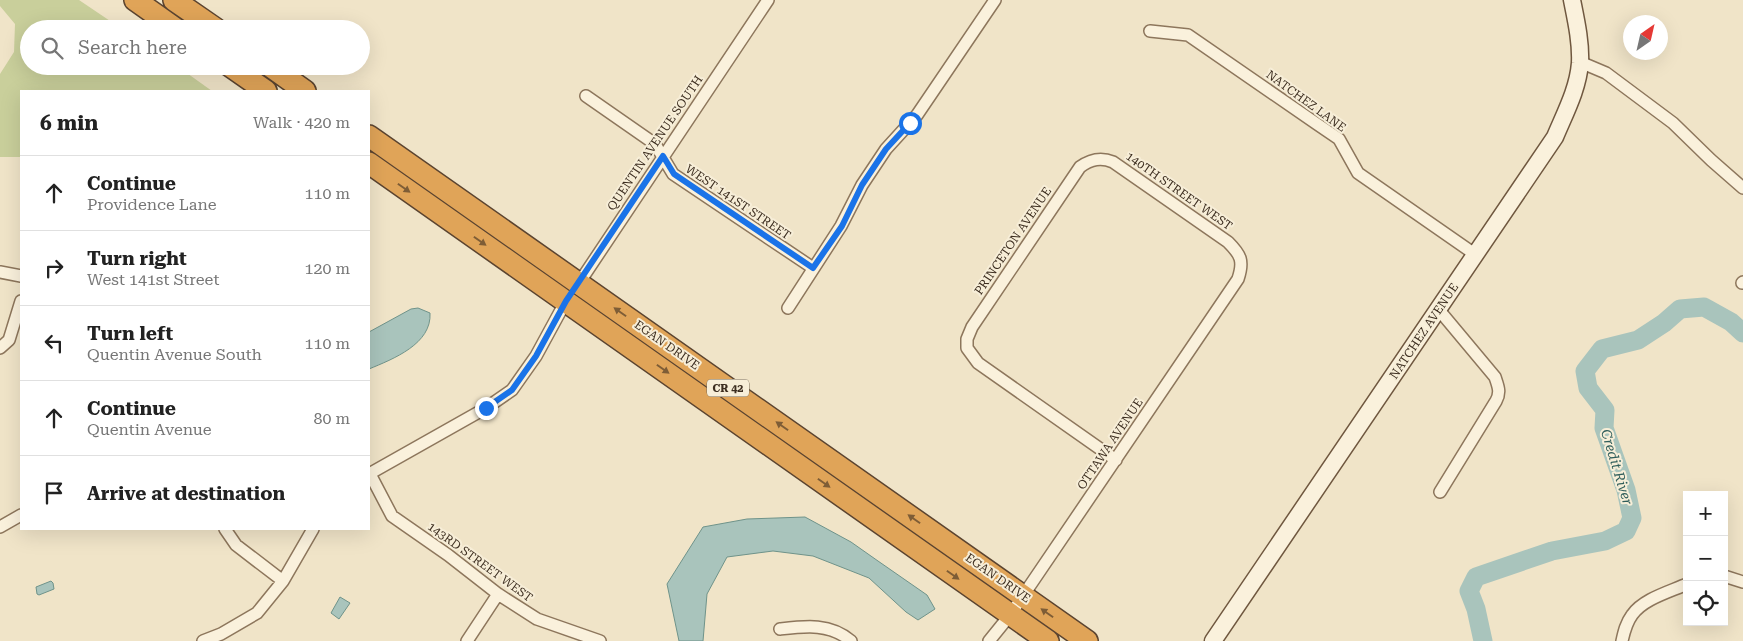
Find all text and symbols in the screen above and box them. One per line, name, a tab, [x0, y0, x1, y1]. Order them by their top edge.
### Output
north arrow	[1623, 15, 1668, 60]
search box	[20, 20, 370, 75]
icon: search	[38, 34, 66, 62]
text: Search here	[78, 36, 187, 59]
street label: NATCHEZ LANE	[1263, 67, 1349, 135]
street label: QUENTIN AVENUE SOUTH	[604, 73, 706, 213]
text: 6 min	[40, 111, 98, 135]
route start	[899, 112, 922, 135]
text: Walk · 420 m	[253, 113, 350, 132]
street label: 140TH STREET WEST	[1123, 149, 1235, 233]
street label: WEST 141ST STREET	[683, 162, 793, 242]
text: Continue	[87, 172, 176, 195]
icon: ahead	[40, 179, 68, 207]
one-way arrow	[398, 183, 411, 193]
text: 110 m	[304, 184, 350, 203]
street label: PRINCETON AVENUE	[972, 184, 1054, 298]
text: Providence Lane	[87, 195, 217, 214]
one-way arrow	[473, 236, 487, 246]
text: Turn right	[87, 247, 187, 270]
icon: right	[40, 254, 68, 282]
text: 120 m	[304, 259, 350, 278]
text: West 141st Street	[87, 270, 219, 289]
street label: NATCHEZ AVENUE	[1387, 280, 1461, 382]
one-way arrow	[613, 307, 627, 317]
street label: EGAN DRIVE	[632, 317, 702, 373]
text: Turn left	[87, 322, 173, 345]
icon: left	[40, 329, 68, 357]
text: 110 m	[304, 334, 350, 353]
text: Quentin Avenue South	[87, 345, 262, 364]
one-way arrow	[656, 364, 669, 374]
road number: CR 42	[707, 379, 749, 396]
street label: OTTAWA AVENUE	[1074, 396, 1146, 492]
text: Continue	[87, 397, 176, 420]
route end	[475, 397, 498, 420]
icon: ahead	[40, 404, 68, 432]
text: 80 m	[313, 409, 350, 428]
text: Quentin Avenue	[87, 420, 212, 439]
one-way arrow	[775, 421, 788, 431]
water label: Credit River	[1598, 427, 1636, 507]
one-way arrow	[817, 478, 831, 488]
icon: arrive	[40, 479, 68, 507]
text: Arrive at destination	[87, 482, 285, 505]
map controls	[1683, 491, 1728, 626]
button: +	[1683, 491, 1728, 536]
one-way arrow	[908, 514, 921, 524]
street label: 143RD STREET WEST	[425, 519, 535, 605]
button: −	[1683, 536, 1728, 581]
street label: EGAN DRIVE	[963, 550, 1033, 606]
one-way arrow	[946, 569, 959, 580]
button: locate	[1683, 581, 1728, 626]
one-way arrow	[1040, 608, 1054, 618]

